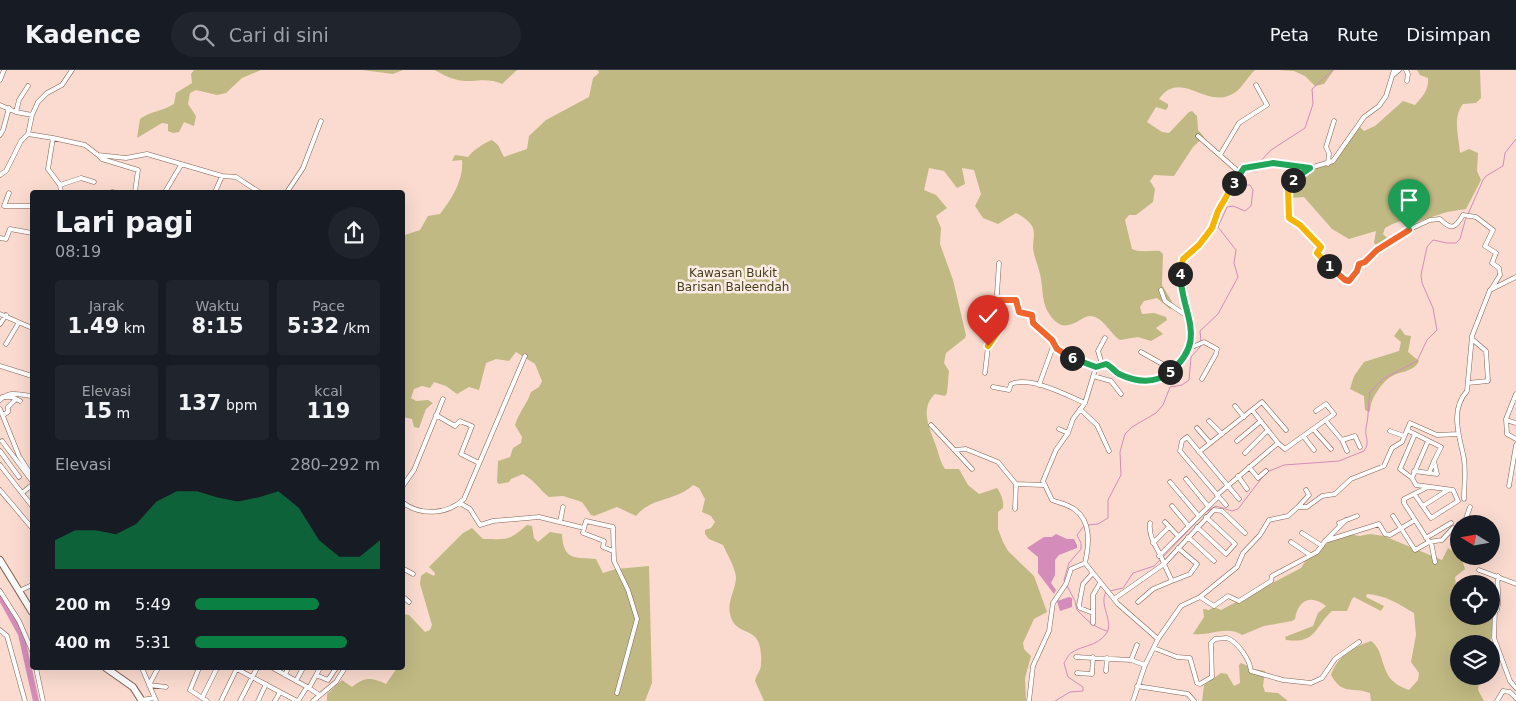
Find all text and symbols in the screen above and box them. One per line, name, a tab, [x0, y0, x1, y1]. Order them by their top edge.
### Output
search box	[171, 12, 521, 57]
text: Kadence	[25, 21, 141, 49]
icon: search	[189, 21, 217, 49]
text: Cari di sini	[229, 24, 329, 46]
text: Peta	[1270, 24, 1309, 45]
text: Rute	[1337, 24, 1378, 45]
text: Disimpan	[1406, 24, 1491, 45]
pin: 2	[1280, 168, 1306, 192]
pin: 3	[1222, 170, 1246, 196]
text: 2	[1289, 172, 1298, 188]
text: 3	[1230, 175, 1239, 191]
pin	[1388, 179, 1430, 230]
icon: arrive	[1395, 186, 1423, 214]
text: Lari pagi	[55, 206, 193, 239]
button: share	[328, 207, 380, 259]
text: 08:19	[55, 242, 101, 261]
pin: 1	[1316, 254, 1342, 278]
text: 1	[1325, 258, 1334, 274]
pin: 4	[1168, 262, 1192, 286]
park label: Kawasan Bukit Barisan Baleendah	[677, 266, 789, 294]
text: 4	[1176, 266, 1185, 282]
pin	[967, 295, 1009, 346]
text: Jarak	[89, 298, 124, 314]
text: Waktu	[196, 298, 240, 314]
text: Pace	[312, 298, 345, 314]
icon: check	[974, 302, 1002, 330]
text: 1.49	[67, 314, 119, 338]
text: 8:15	[191, 314, 244, 338]
text: 5:32	[287, 314, 339, 338]
text: km	[119, 320, 146, 336]
text: /km	[339, 320, 370, 336]
pin: 6	[1060, 346, 1084, 370]
text: 6	[1068, 350, 1077, 366]
pin: 5	[1158, 360, 1182, 384]
text: 5	[1166, 364, 1175, 380]
text: Elevasi	[82, 383, 131, 399]
text: kcal	[314, 383, 343, 399]
text: 137	[178, 391, 221, 415]
text: bpm	[221, 397, 257, 413]
text: 15	[83, 399, 112, 423]
text: 119	[307, 399, 350, 423]
text: m	[112, 405, 130, 421]
text: Elevasi	[55, 455, 111, 474]
text: 280–292 m	[290, 455, 380, 474]
north arrow	[1450, 515, 1500, 565]
map controls	[1450, 515, 1500, 685]
button: locate	[1450, 575, 1500, 625]
text: 200 m	[55, 595, 111, 614]
text: 5:49	[135, 595, 171, 614]
text: 400 m	[55, 633, 111, 652]
text: 5:31	[135, 633, 171, 652]
button: layers	[1450, 635, 1500, 685]

